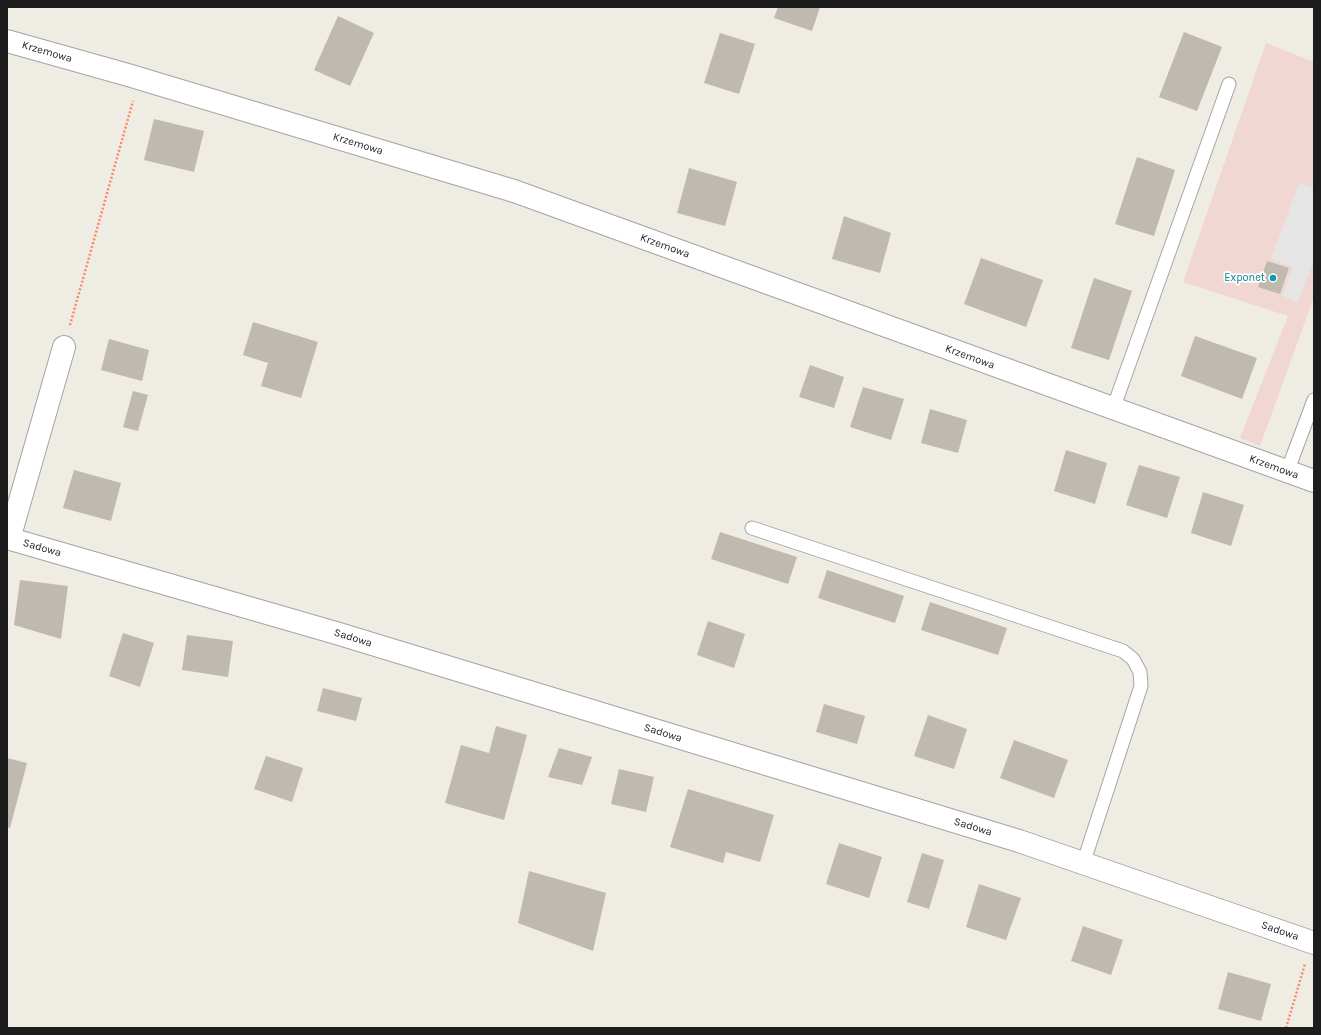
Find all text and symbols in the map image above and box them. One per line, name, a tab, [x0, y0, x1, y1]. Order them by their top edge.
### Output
street label: Krzemowa	[20, 39, 74, 65]
street label: Krzemowa	[331, 130, 385, 158]
street label: Krzemowa	[638, 231, 692, 261]
place label: Exponet	[1224, 271, 1265, 285]
marker: Exponet	[1268, 273, 1278, 283]
street label: Krzemowa	[943, 342, 997, 372]
street label: Krzemowa	[1247, 452, 1301, 482]
street label: Sadowa	[21, 536, 63, 560]
street label: Sadowa	[332, 626, 374, 650]
street label: Sadowa	[642, 721, 684, 745]
street label: Sadowa	[952, 815, 994, 839]
street label: Sadowa	[1259, 918, 1301, 944]

